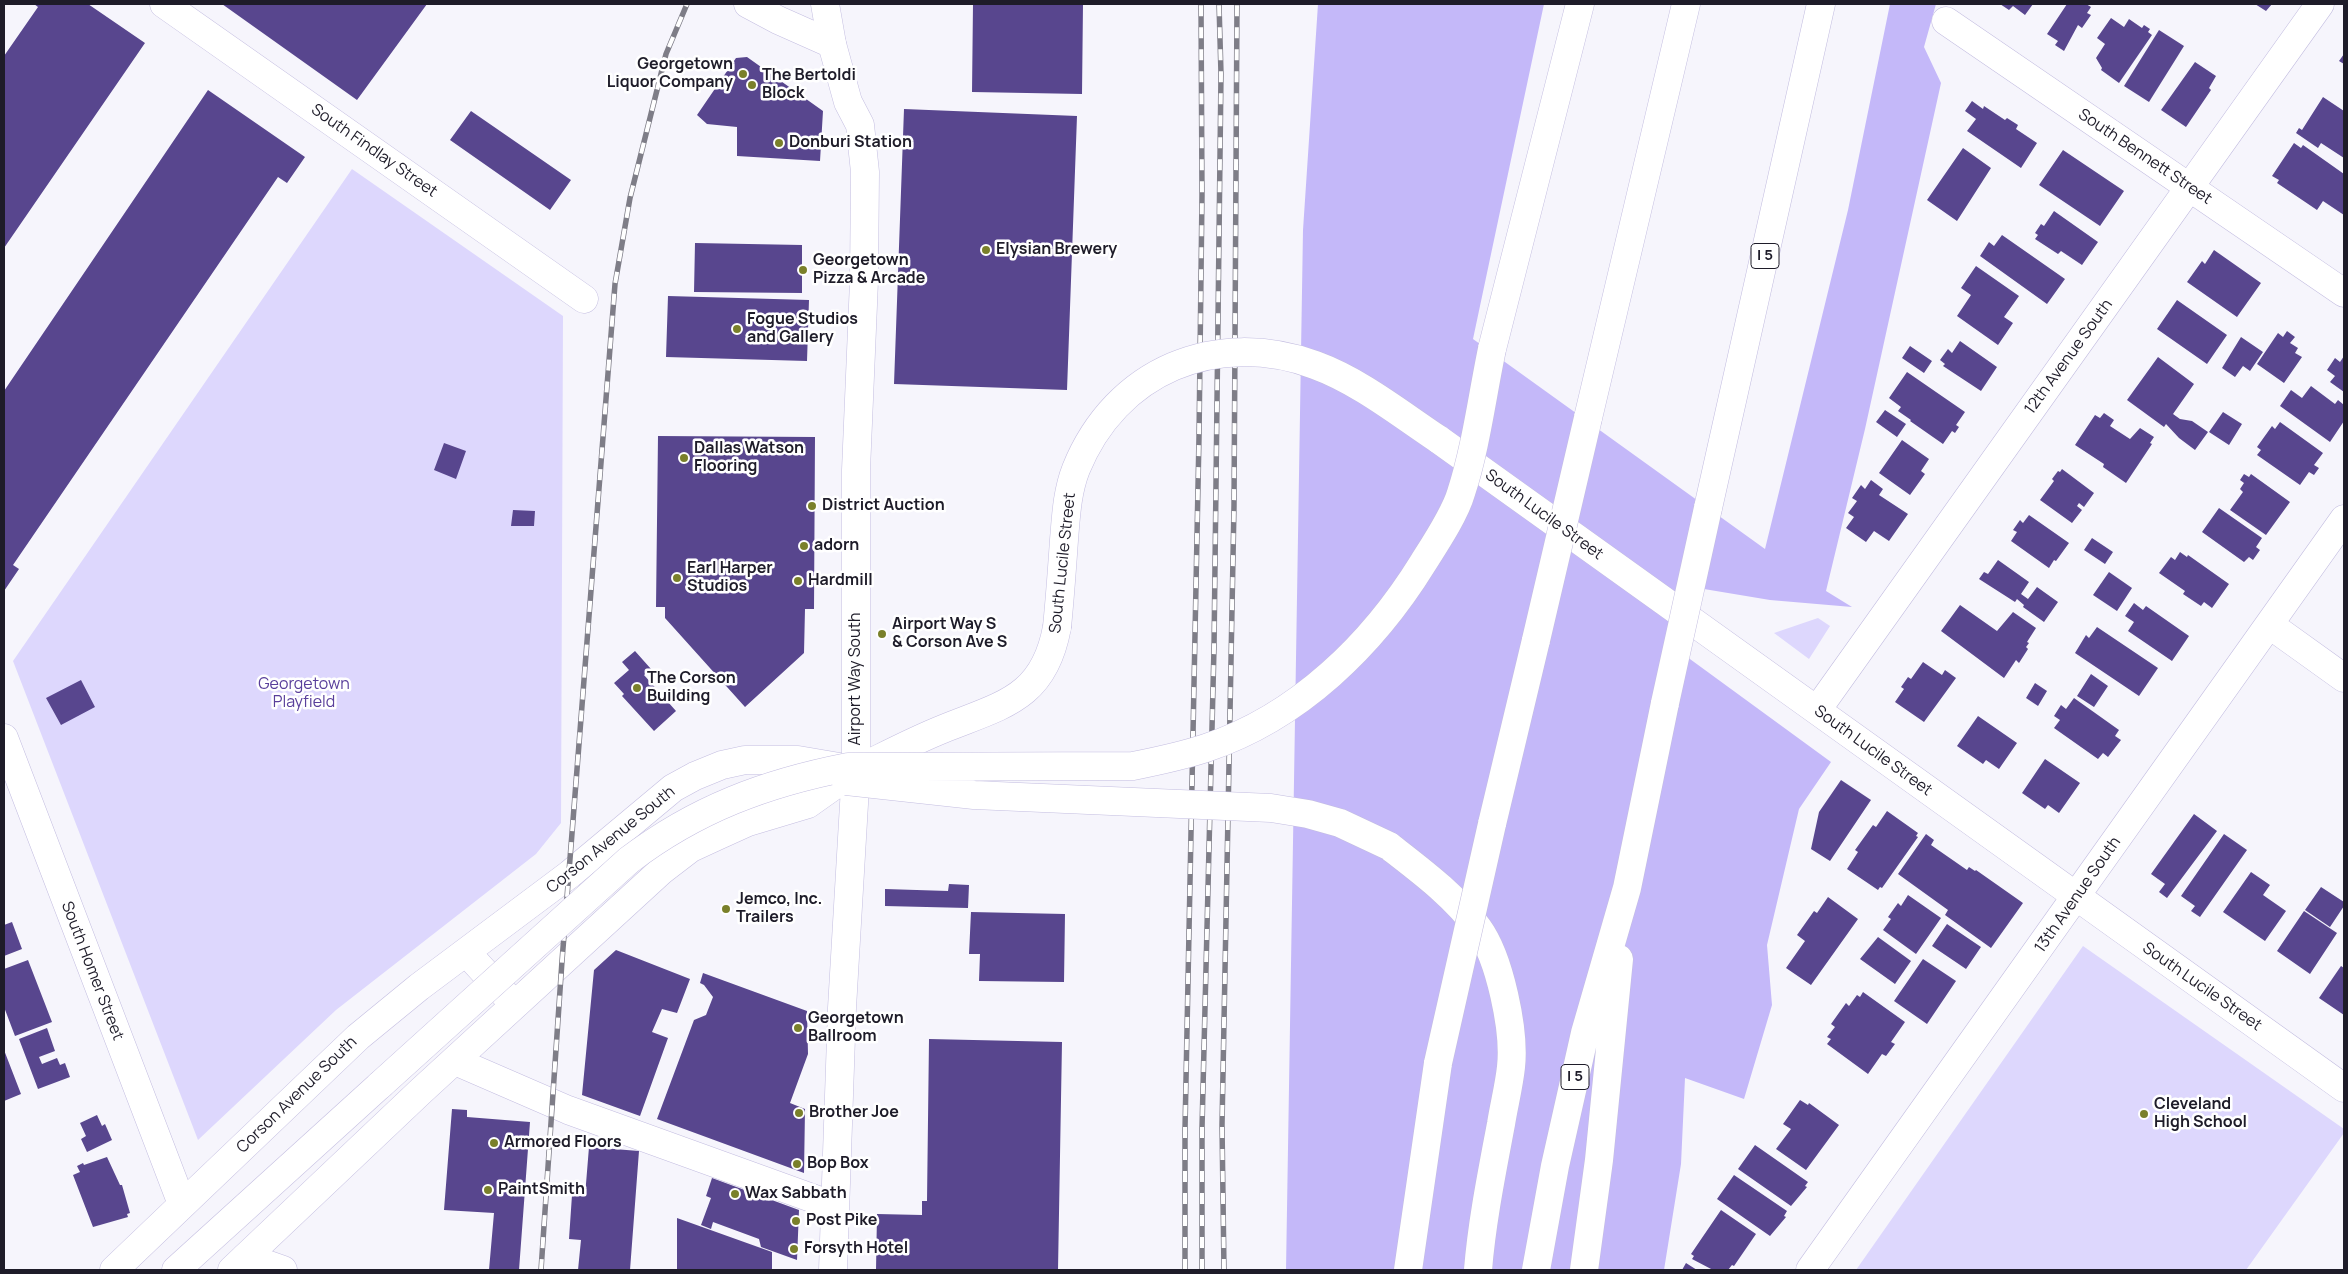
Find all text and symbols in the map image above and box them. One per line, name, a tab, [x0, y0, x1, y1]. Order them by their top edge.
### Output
place label: Georgetown Liquor Company	[607, 55, 733, 93]
place label: The Bertoldi Block	[762, 66, 856, 104]
marker: Georgetown Liquor Company	[737, 68, 749, 80]
marker: The Bertoldi Block	[746, 79, 758, 91]
street label: South Findlay Street	[307, 100, 441, 202]
street label: South Bennett Street	[2074, 105, 2216, 209]
place label: Donburi Station	[789, 133, 912, 153]
marker: Donburi Station	[773, 137, 785, 149]
place label: Elysian Brewery	[996, 240, 1117, 260]
marker: Elysian Brewery	[980, 244, 992, 256]
road number: I 5	[1751, 244, 1779, 268]
place label: Georgetown Pizza & Arcade	[813, 251, 925, 289]
marker: Georgetown Pizza & Arcade	[797, 264, 809, 276]
street label: 12th Avenue South	[2021, 296, 2117, 418]
place label: Fogue Studios and Gallery	[747, 310, 858, 348]
marker: Fogue Studios and Gallery	[731, 323, 743, 335]
place label: Dallas Watson Flooring	[694, 439, 804, 477]
marker: Dallas Watson Flooring	[678, 452, 690, 464]
street label: South Lucile Street	[1481, 466, 1607, 564]
street label: South Lucile Street	[1046, 492, 1080, 634]
place label: District Auction	[822, 496, 945, 516]
marker: District Auction	[806, 500, 818, 512]
place label: adorn	[814, 536, 859, 556]
marker: adorn	[798, 540, 810, 552]
place label: Earl Harper Studios	[687, 559, 773, 597]
place label: Hardmill	[808, 571, 873, 591]
marker: Earl Harper Studios	[671, 572, 683, 584]
marker: Hardmill	[792, 575, 804, 587]
street label: Airport Way South	[846, 613, 866, 745]
place label: Airport Way S & Corson Ave S	[892, 615, 1007, 653]
marker: Airport Way S & Corson Ave S	[876, 628, 888, 640]
place label: The Corson Building	[647, 669, 736, 707]
park label: Georgetown Playfield	[258, 675, 350, 713]
marker: The Corson Building	[631, 682, 643, 694]
street label: South Lucile Street	[1810, 702, 1936, 800]
street label: Corson Avenue South	[543, 782, 679, 898]
street label: 13th Avenue South	[2031, 833, 2125, 957]
place label: Jemco, Inc. Trailers	[736, 890, 822, 928]
street label: South Homer Street	[57, 899, 127, 1043]
marker: Jemco, Inc. Trailers	[720, 903, 732, 915]
street label: South Lucile Street	[2139, 939, 2265, 1035]
place label: Georgetown Ballroom	[808, 1009, 904, 1047]
marker: Georgetown Ballroom	[792, 1022, 804, 1034]
street label: Corson Avenue South	[233, 1033, 361, 1157]
road number: I 5	[1561, 1064, 1589, 1090]
place label: Cleveland High School	[2154, 1095, 2247, 1133]
place label: Brother Joe	[809, 1103, 899, 1123]
marker: Brother Joe	[793, 1107, 805, 1119]
marker: Cleveland High School	[2138, 1108, 2150, 1120]
place label: Armored Floors	[504, 1133, 622, 1153]
marker: Armored Floors	[488, 1137, 500, 1149]
place label: Bop Box	[807, 1154, 869, 1174]
marker: Bop Box	[791, 1158, 803, 1170]
place label: PaintSmith	[498, 1180, 585, 1200]
marker: PaintSmith	[482, 1184, 494, 1196]
place label: Wax Sabbath	[745, 1184, 847, 1204]
marker: Wax Sabbath	[729, 1188, 741, 1200]
place label: Post Pike	[806, 1211, 877, 1231]
marker: Post Pike	[790, 1215, 802, 1227]
place label: Forsyth Hotel	[804, 1239, 908, 1259]
marker: Forsyth Hotel	[788, 1243, 800, 1255]

